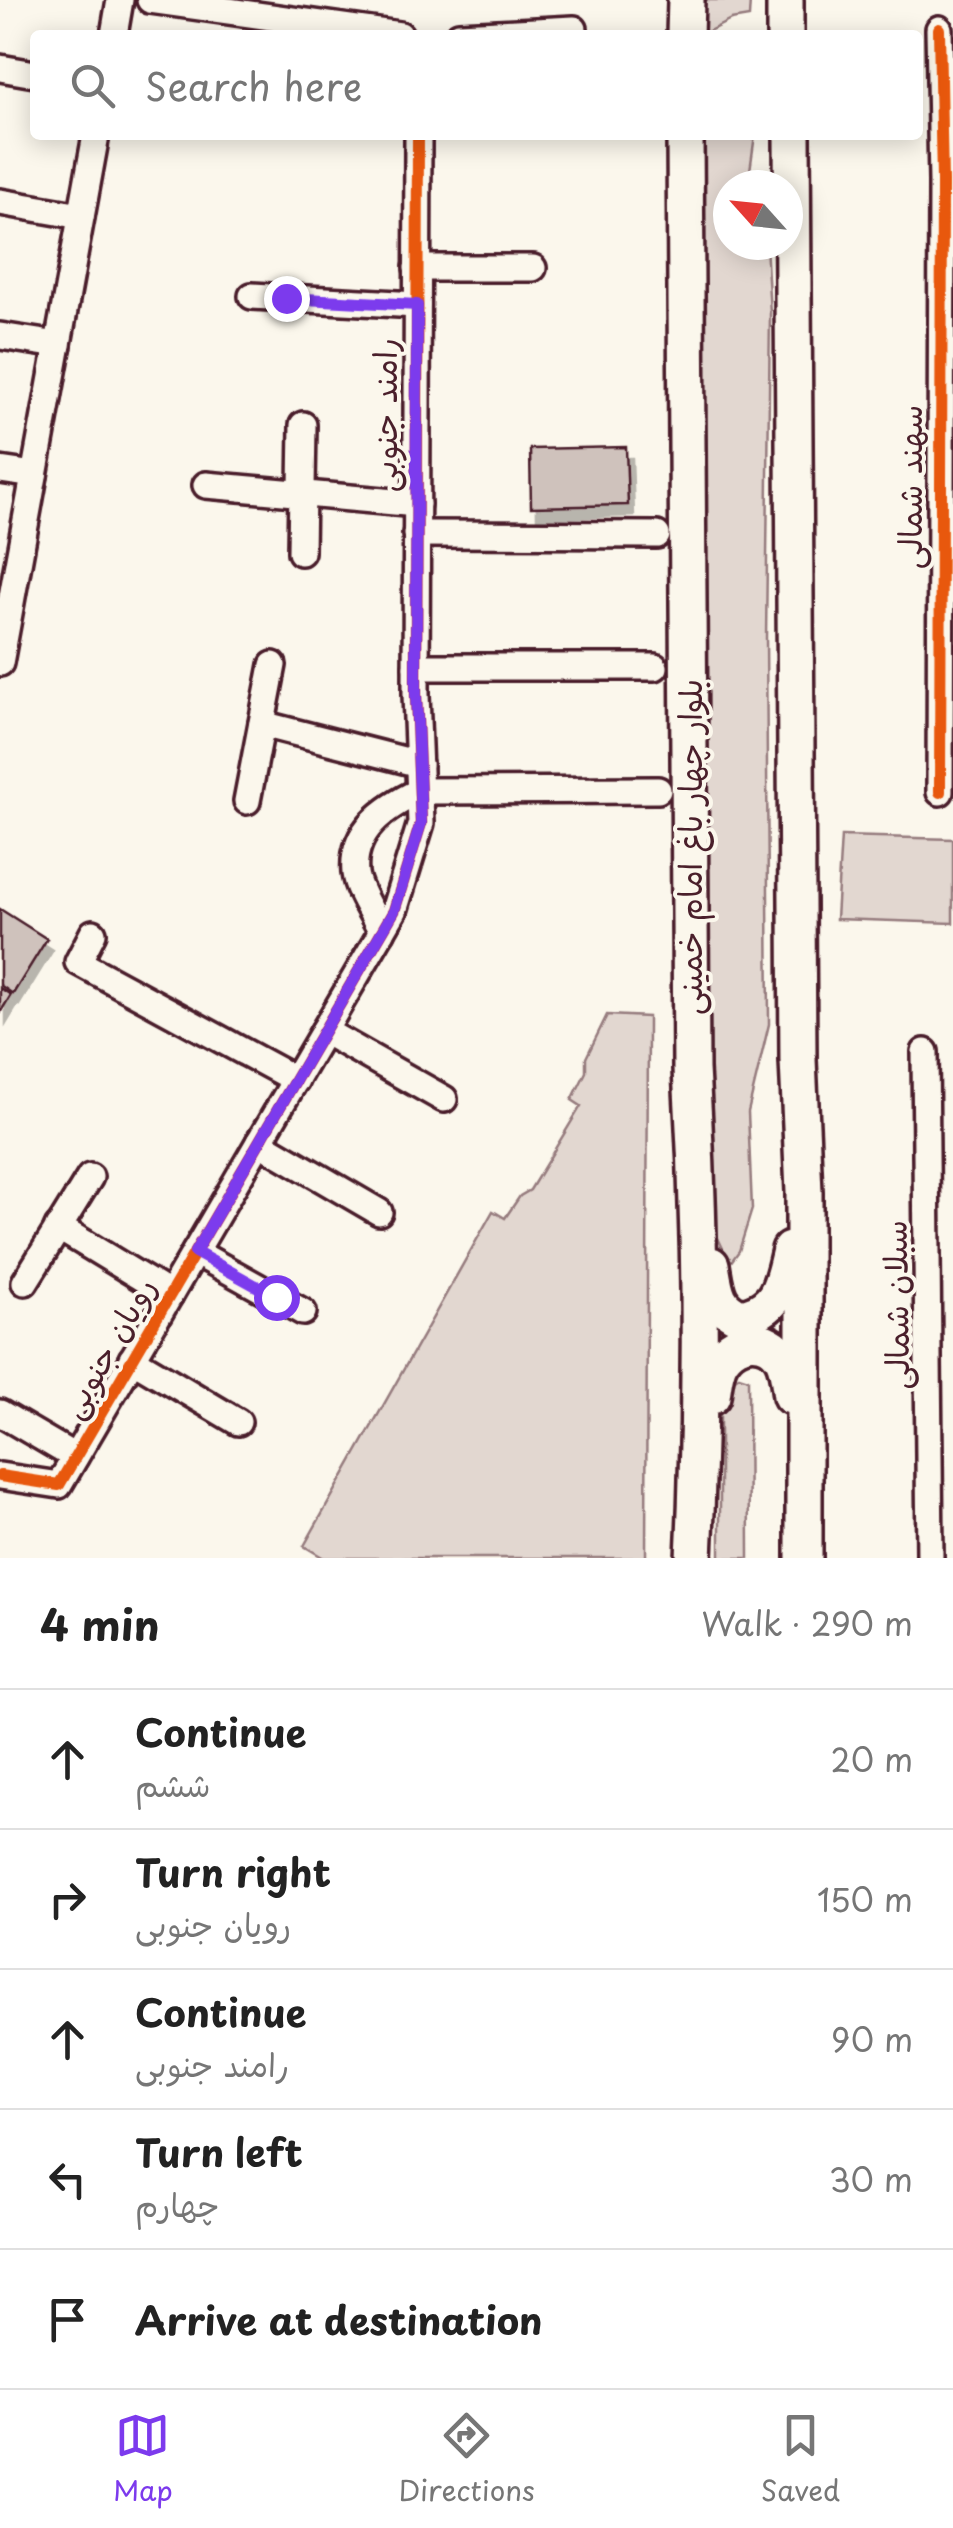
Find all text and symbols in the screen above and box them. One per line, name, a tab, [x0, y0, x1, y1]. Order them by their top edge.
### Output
search box	[30, 30, 923, 140]
text: Search here	[145, 57, 362, 114]
icon: search	[65, 58, 120, 113]
north arrow	[713, 170, 803, 260]
route end	[264, 276, 310, 322]
street label: رامند جنوبی	[360, 338, 408, 492]
street label: سهند شمالی	[885, 405, 933, 569]
street label: بلوار چهار باغ امام خمینی	[665, 679, 715, 1015]
street label: سبلان شمالی	[870, 1220, 920, 1390]
street label: رویان جنوبی	[47, 1267, 167, 1427]
route start	[254, 1275, 300, 1321]
text: 4 min	[40, 1592, 160, 1655]
text: Walk · 290 m	[701, 1599, 913, 1647]
text: Continue	[135, 1703, 306, 1760]
icon: ahead	[40, 1732, 95, 1787]
text: 20 m	[831, 1735, 913, 1783]
text: ششم	[135, 1760, 211, 1808]
text: Turn right	[135, 1843, 331, 1900]
icon: right	[40, 1872, 95, 1927]
text: 150 m	[817, 1875, 913, 1923]
text: رویان جنوبی	[135, 1900, 291, 1948]
text: Continue	[135, 1983, 306, 2040]
icon: ahead	[40, 2012, 95, 2067]
text: 90 m	[831, 2015, 913, 2063]
text: رامند جنوبی	[135, 2040, 289, 2088]
text: Turn left	[135, 2123, 303, 2180]
icon: left	[40, 2152, 95, 2207]
text: 30 m	[829, 2155, 913, 2203]
text: چهارم	[135, 2180, 219, 2228]
text: Arrive at destination	[135, 2291, 543, 2348]
icon: arrive	[40, 2292, 95, 2347]
tab: Map	[113, 2408, 173, 2511]
tab: Directions	[399, 2408, 535, 2511]
tab: Saved	[761, 2408, 840, 2511]

